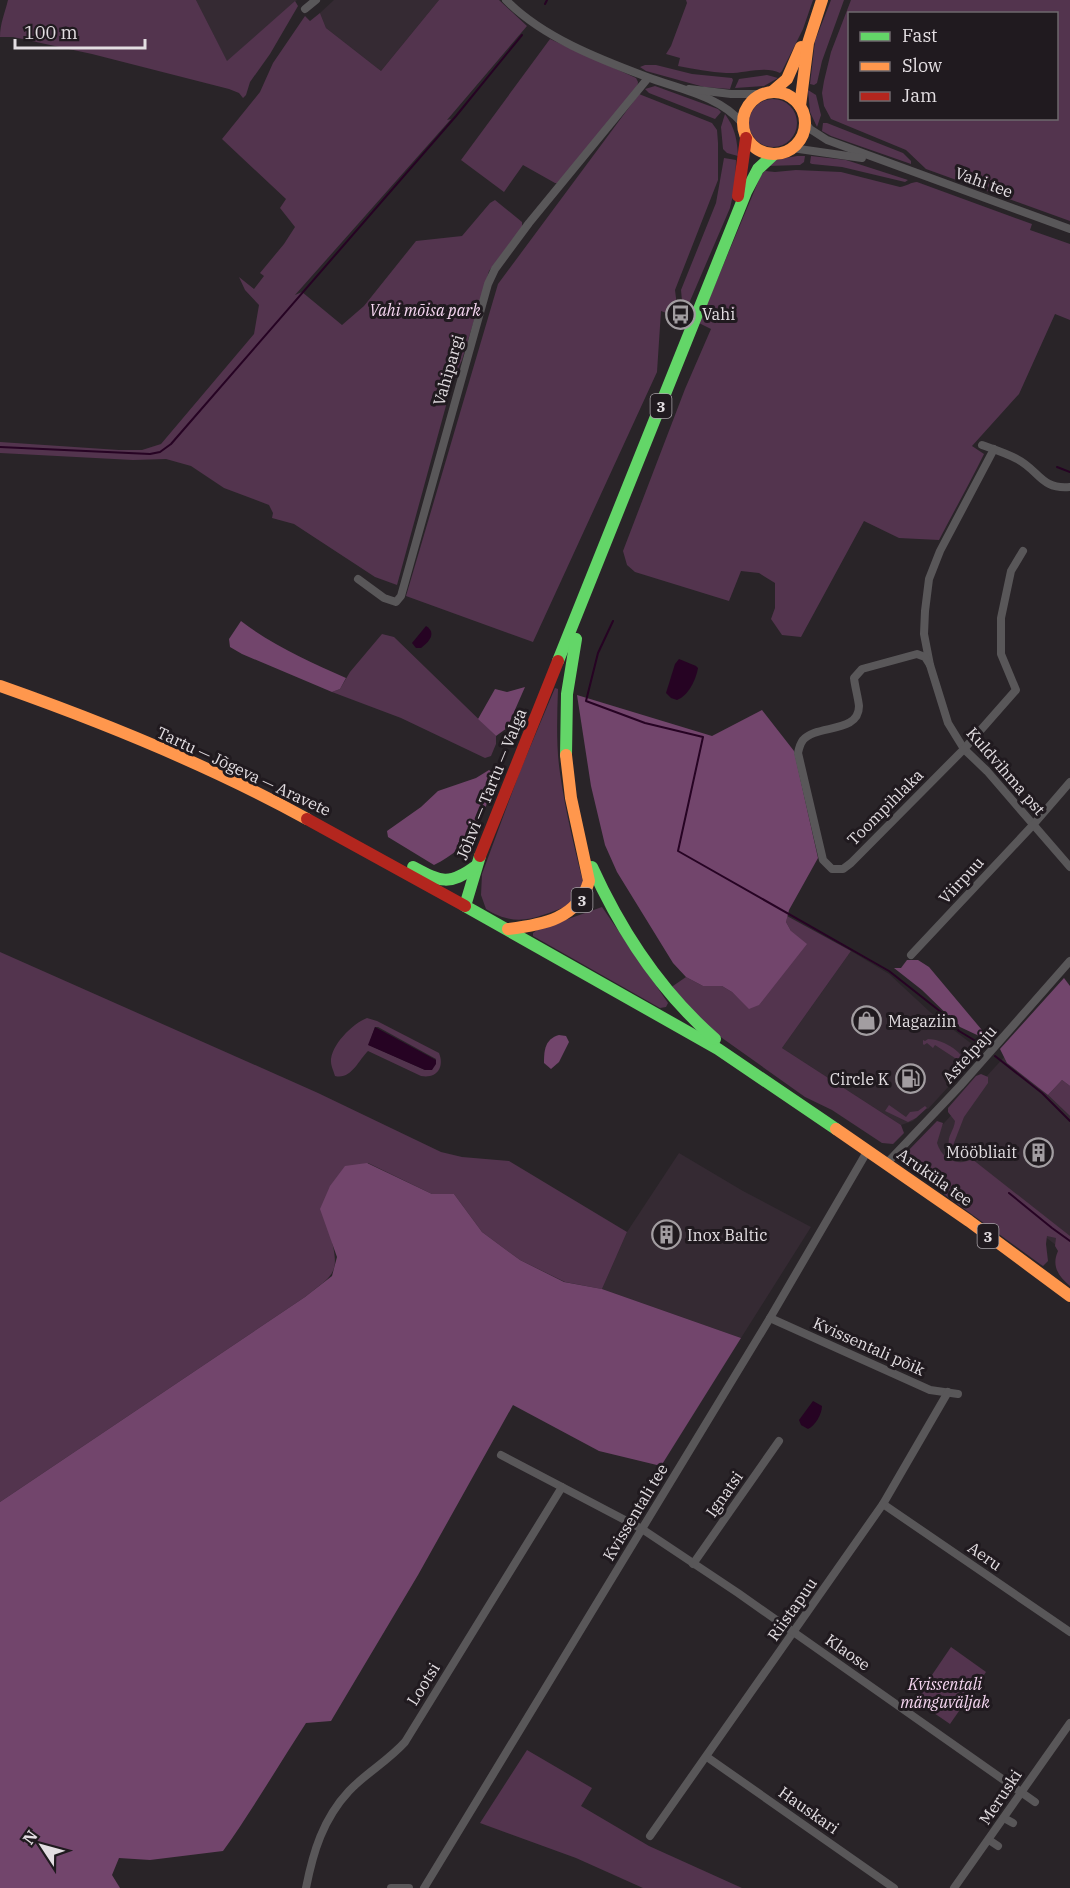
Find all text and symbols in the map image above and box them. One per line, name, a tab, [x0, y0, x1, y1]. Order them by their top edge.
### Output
scale bar	[15, 12, 146, 50]
legend	[848, 12, 1058, 120]
text: 100 m	[24, 21, 78, 44]
text: Fast	[902, 24, 937, 47]
text: Slow	[902, 54, 942, 77]
text: Jam	[902, 84, 937, 107]
street label: Vahi tee	[952, 162, 1016, 202]
bus stop icon: Vahi	[665, 298, 697, 330]
park label: Vahi mõisa park	[369, 300, 481, 320]
place label: Vahi	[702, 304, 735, 324]
street label: Vahipargi	[428, 332, 468, 408]
road number: 3	[650, 394, 672, 418]
street label: Jõhvi — Tartu — Valga	[452, 705, 531, 863]
street label: Tartu — Jõgeva — Aravete	[154, 722, 334, 820]
street label: Kuldvihma pst	[962, 723, 1050, 819]
street label: Toompihlaka	[843, 765, 927, 849]
street label: Viirpuu	[934, 852, 988, 908]
road number: 3	[572, 888, 592, 912]
shop icon: Magaziin	[851, 1005, 883, 1037]
place label: Magaziin	[888, 1011, 956, 1031]
street label: Astelpaju	[938, 1021, 1000, 1087]
fuel station icon: Circle K	[894, 1063, 926, 1095]
place label: Circle K	[830, 1069, 889, 1089]
building icon: Mööbliait	[1022, 1136, 1054, 1168]
place label: Mööbliait	[946, 1142, 1017, 1162]
street label: Aruküla tee	[893, 1144, 977, 1210]
building icon: Inox Baltic	[650, 1219, 682, 1251]
road number: 3	[978, 1224, 998, 1248]
place label: Inox Baltic	[687, 1225, 767, 1245]
street label: Kvissentali põik	[810, 1312, 929, 1380]
street label: Kvissentali tee	[598, 1460, 672, 1564]
street label: Ignatsi	[701, 1467, 747, 1521]
street label: Aeru	[964, 1537, 1006, 1575]
street label: Riistapuu	[763, 1573, 821, 1644]
street label: Klaose	[822, 1629, 874, 1675]
street label: Lootsi	[402, 1659, 444, 1709]
park label: Kvissentali mänguväljak	[900, 1674, 990, 1712]
street label: Meruski	[974, 1766, 1026, 1828]
street label: Hauskari	[775, 1782, 843, 1838]
north arrow	[12, 1816, 72, 1876]
text: N	[18, 1826, 42, 1848]

